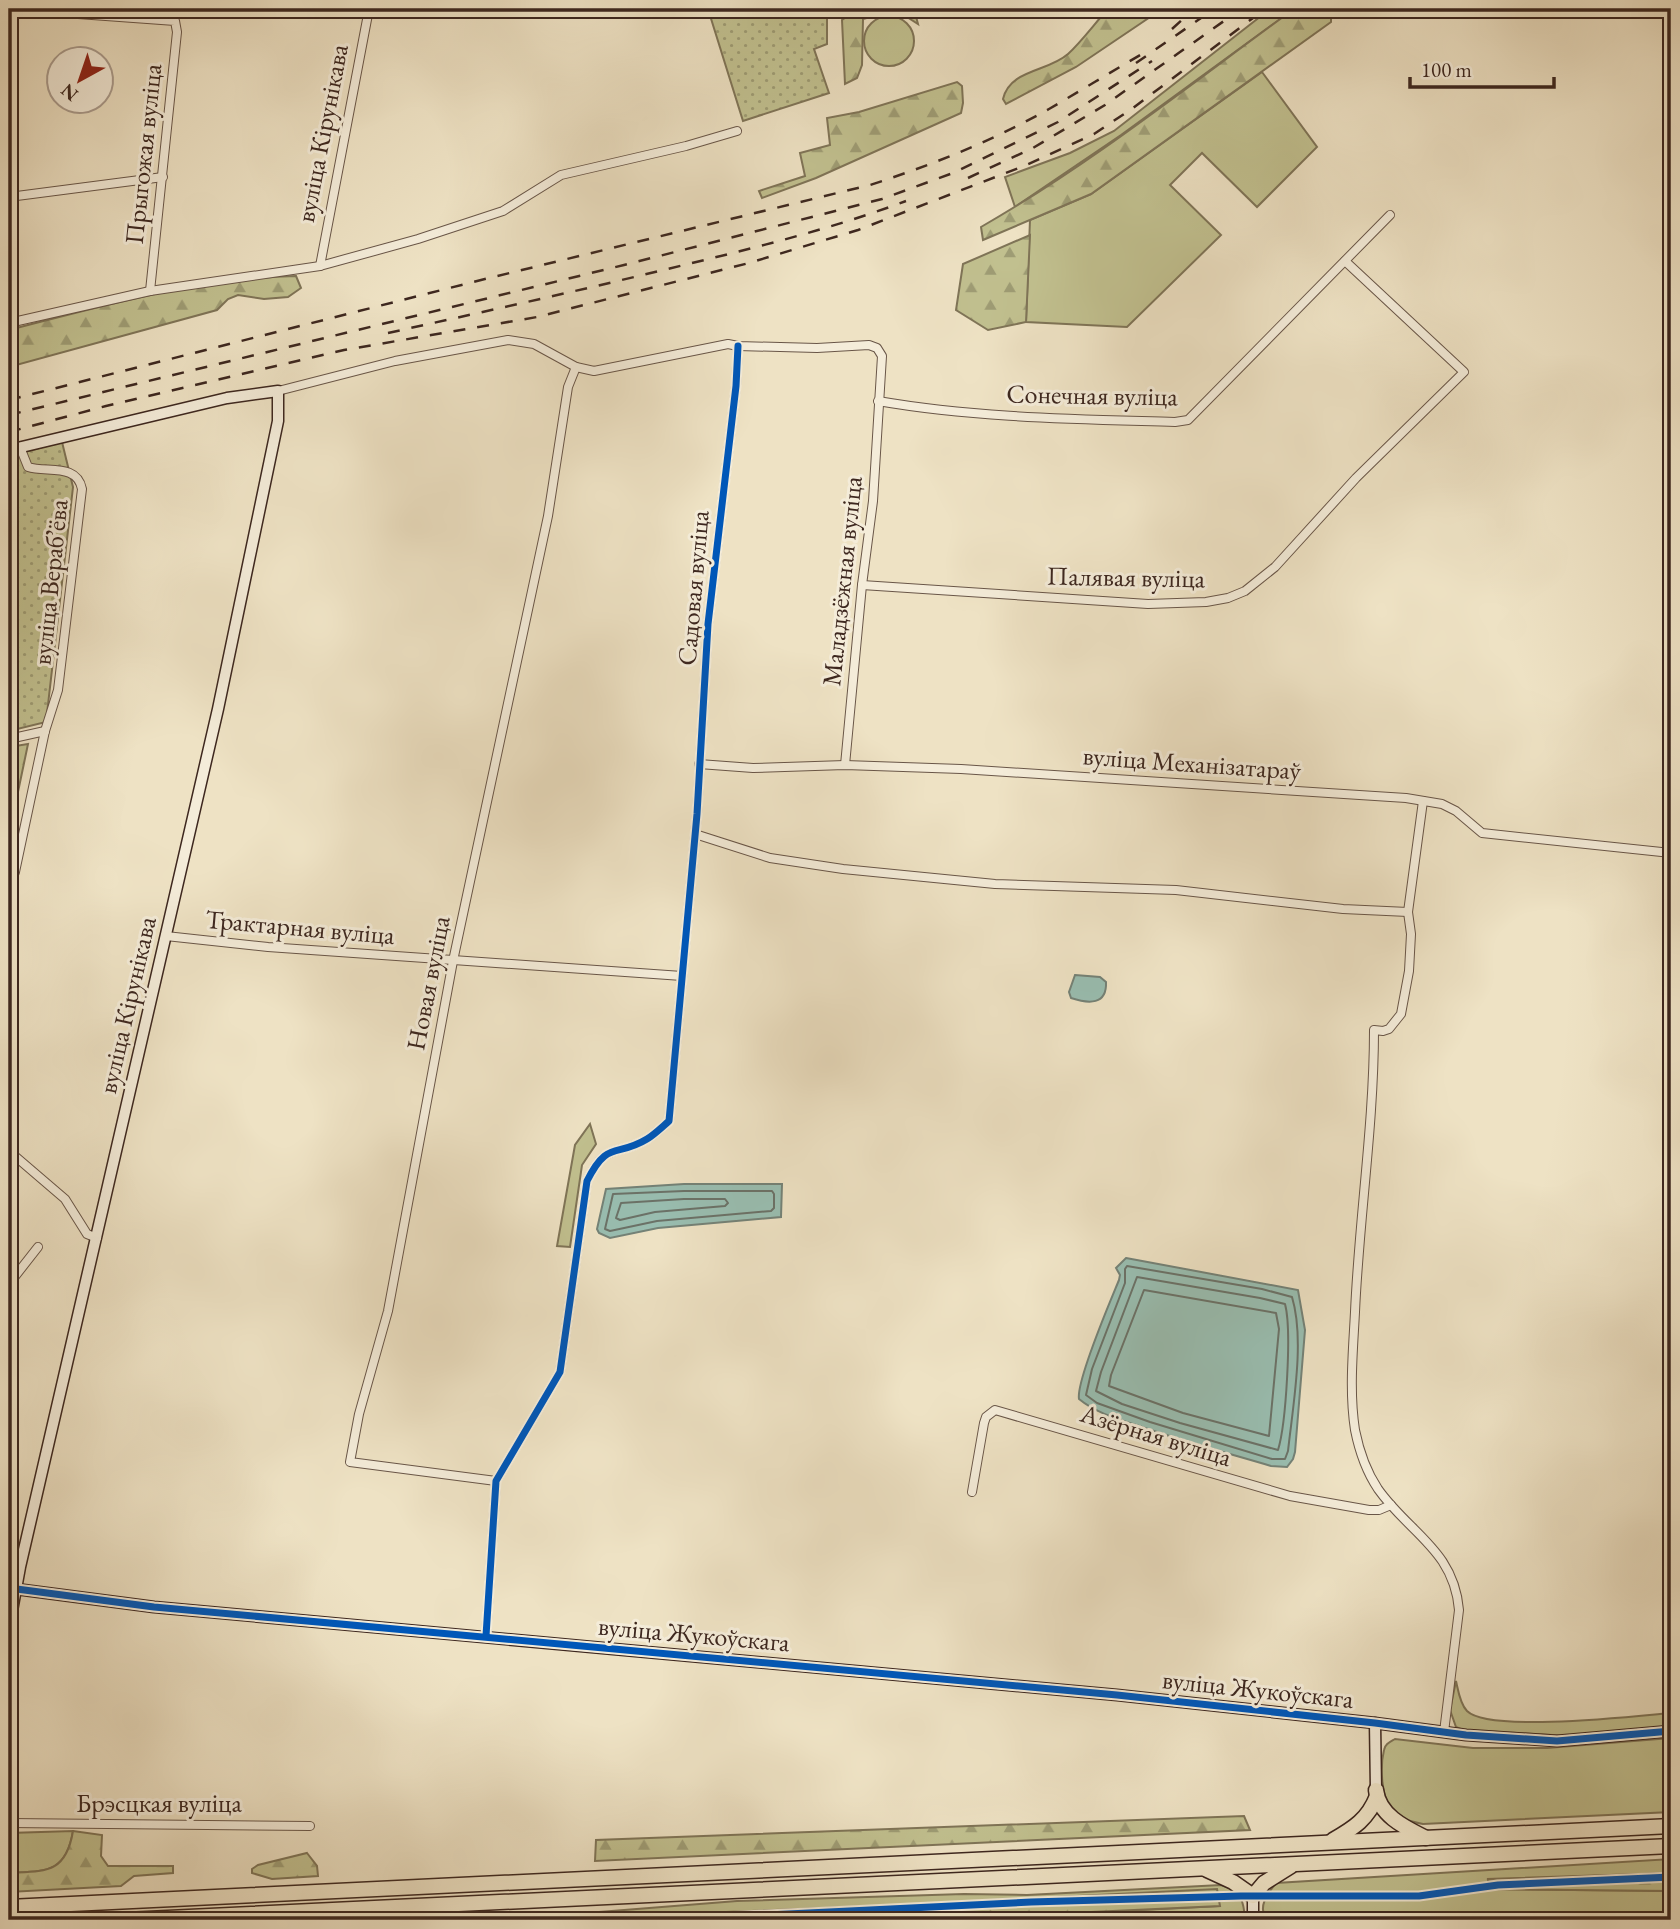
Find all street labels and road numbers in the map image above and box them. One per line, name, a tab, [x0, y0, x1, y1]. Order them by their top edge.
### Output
street label: вуліца Кірунікава	[288, 40, 356, 225]
street label: Прыгожая вуліца	[117, 61, 169, 246]
street label: Сонечная вуліца	[1006, 377, 1179, 414]
street label: Маладзёжная вуліца	[814, 474, 870, 688]
street label: вуліца Верабʼёва	[24, 497, 76, 667]
street label: Садовая вуліца	[669, 508, 717, 667]
street label: Палявая вуліца	[1047, 559, 1206, 595]
street label: вуліца Механізатараў	[1082, 738, 1303, 788]
street label: Трактарная вуліца	[204, 902, 397, 952]
street label: Новая вуліца	[398, 912, 458, 1053]
street label: вуліца Кірунікава	[90, 913, 164, 1097]
street label: Азёрная вуліца	[1075, 1396, 1236, 1474]
street label: вуліца Жукоўскага	[597, 1609, 792, 1659]
street label: вуліца Жукоўскага	[1161, 1662, 1356, 1716]
street label: Брэсцкая вуліца	[76, 1786, 242, 1820]

